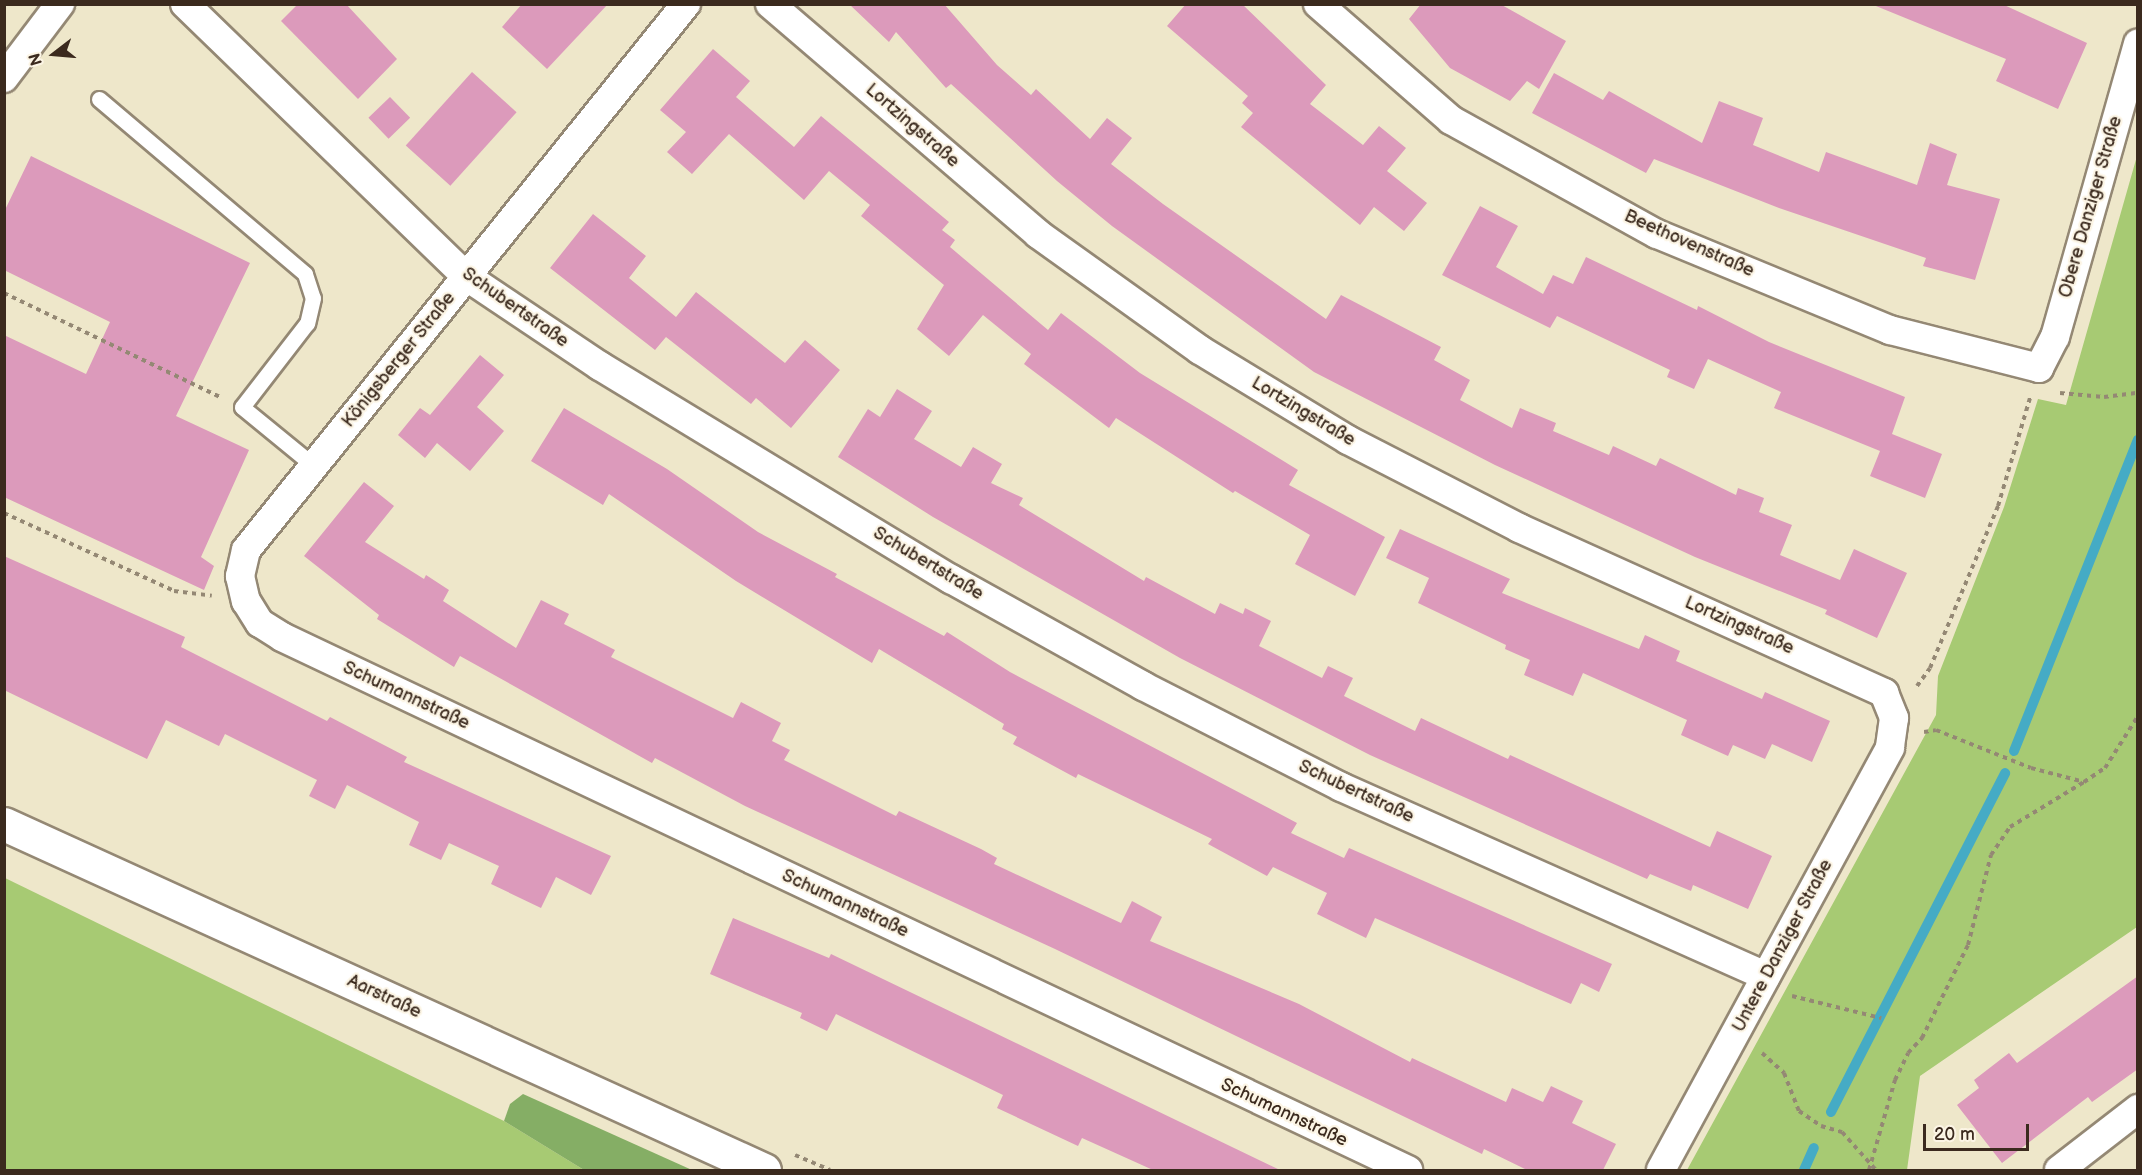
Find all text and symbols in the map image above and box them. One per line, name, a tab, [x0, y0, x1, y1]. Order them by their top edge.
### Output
north arrow	[24, 24, 84, 84]
text: N	[25, 51, 47, 68]
street label: Lortzingstraße	[861, 79, 963, 173]
street label: Obere Danziger Straße	[2055, 114, 2127, 300]
street label: Beethovenstraße	[1621, 206, 1757, 282]
street label: Schubertstraße	[458, 263, 572, 353]
street label: Königsberger Straße	[338, 288, 460, 432]
street label: Lortzingstraße	[1247, 373, 1359, 451]
street label: Schubertstraße	[869, 523, 987, 605]
street label: Lortzingstraße	[1681, 592, 1797, 660]
street label: Schumannstraße	[339, 657, 473, 735]
street label: Schubertstraße	[1295, 756, 1417, 828]
street label: Untere Danziger Straße	[1728, 856, 1838, 1036]
street label: Schumannstraße	[778, 865, 912, 943]
street label: Aarstraße	[344, 971, 424, 1023]
street label: Schumannstraße	[1217, 1074, 1351, 1152]
scale bar	[1926, 1112, 2032, 1150]
text: 20 m	[1934, 1124, 1975, 1145]

